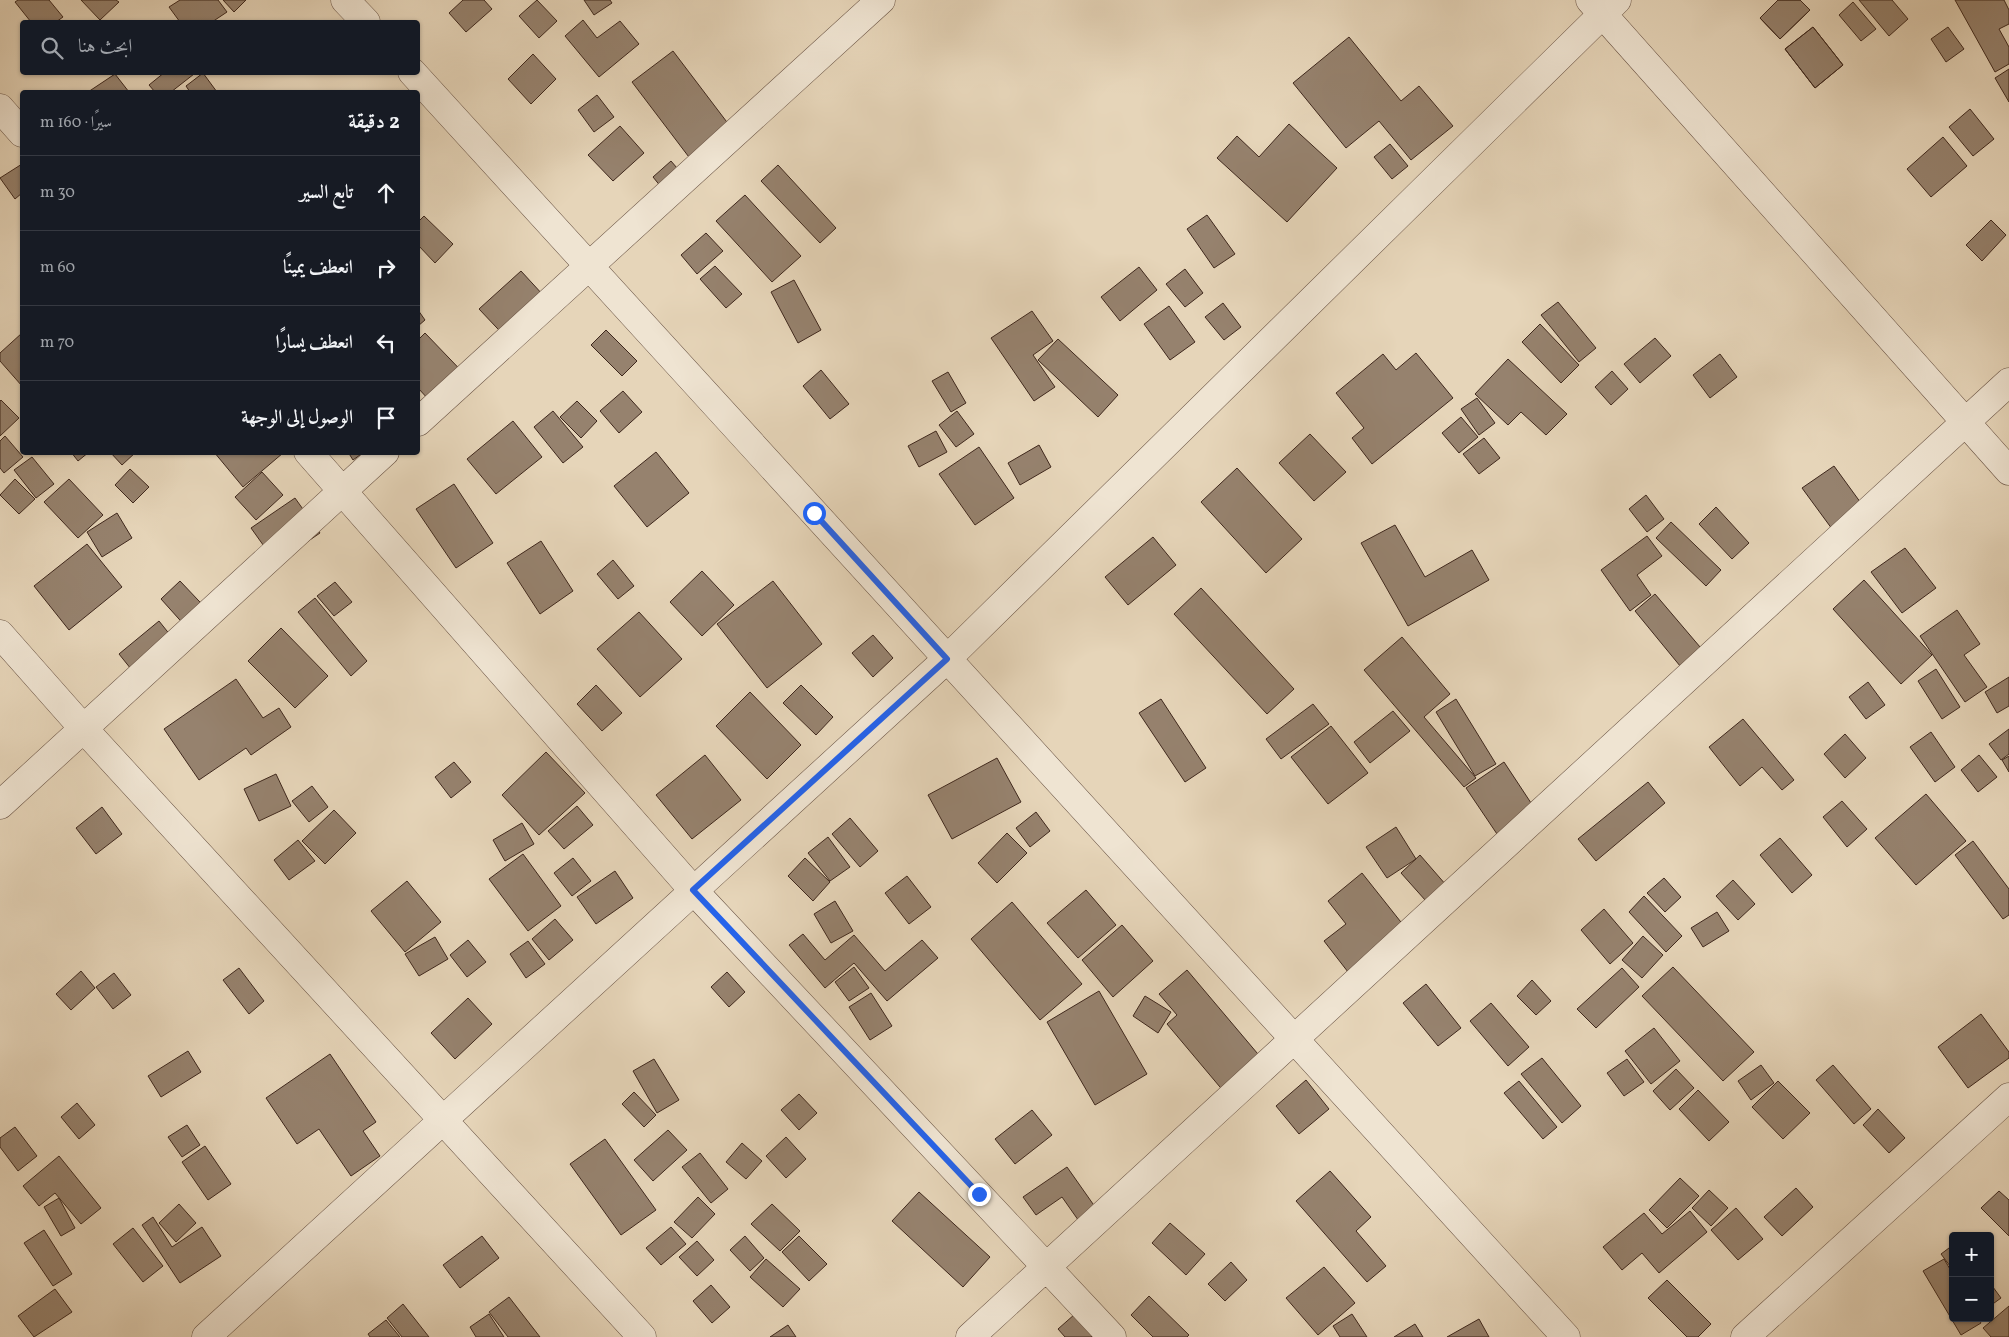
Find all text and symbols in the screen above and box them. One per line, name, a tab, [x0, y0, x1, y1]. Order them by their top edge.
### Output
search box	[20, 20, 420, 75]
icon: search	[38, 34, 66, 62]
text: ابحث هنا	[78, 34, 132, 60]
text: 2 دقيقة	[348, 108, 400, 137]
text: سيرًا · 160 m	[40, 112, 112, 134]
icon: ahead	[372, 179, 400, 207]
text: تابع السير	[300, 180, 353, 206]
text: 30 m	[40, 182, 75, 204]
icon: right	[372, 254, 400, 282]
text: انعطف يمينًا	[283, 255, 353, 281]
text: 60 m	[40, 257, 75, 279]
icon: left	[372, 329, 400, 357]
text: انعطف يسارًا	[275, 330, 353, 356]
text: 70 m	[40, 332, 74, 354]
icon: arrive	[372, 404, 400, 432]
text: الوصول إلى الوجهة	[241, 405, 353, 431]
route start	[803, 502, 826, 525]
route end	[968, 1183, 991, 1206]
map controls	[1949, 1232, 1994, 1322]
button: +	[1949, 1232, 1994, 1277]
button: −	[1949, 1277, 1994, 1322]

